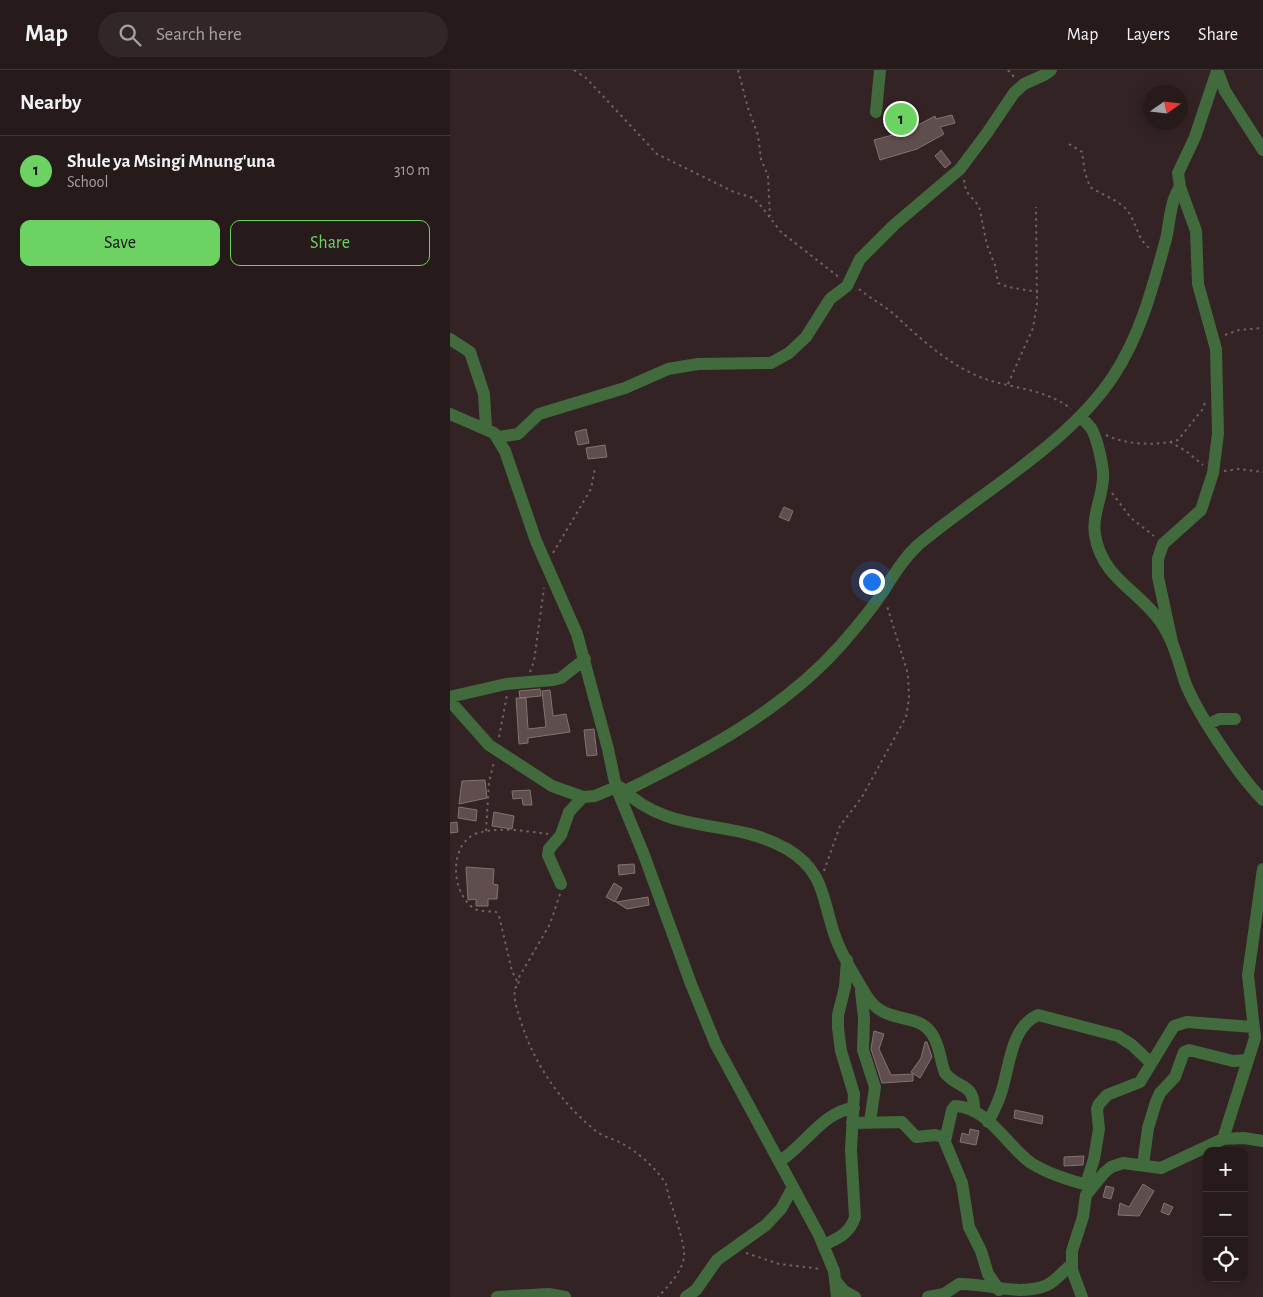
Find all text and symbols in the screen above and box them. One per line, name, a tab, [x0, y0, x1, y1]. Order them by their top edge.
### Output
search box	[98, 12, 448, 57]
icon: search	[116, 21, 144, 49]
text: Map	[25, 22, 68, 46]
text: Search here	[156, 25, 242, 44]
text: Map	[1067, 26, 1098, 44]
text: Layers	[1126, 26, 1170, 44]
text: Share	[1198, 26, 1238, 44]
north arrow	[1143, 85, 1188, 130]
text: Nearby	[20, 92, 81, 113]
pin: 1	[885, 100, 917, 138]
text: Shule ya Msingi Mnung'una	[67, 152, 275, 171]
text: 1	[33, 162, 39, 178]
text: 310 m	[394, 162, 430, 178]
text: School	[67, 174, 108, 190]
button: Save	[20, 220, 220, 266]
button: Share	[230, 220, 430, 266]
your location	[859, 569, 885, 595]
map controls	[1203, 1147, 1248, 1282]
button: +	[1203, 1147, 1248, 1192]
button: −	[1203, 1192, 1248, 1237]
button: locate	[1203, 1237, 1248, 1282]

